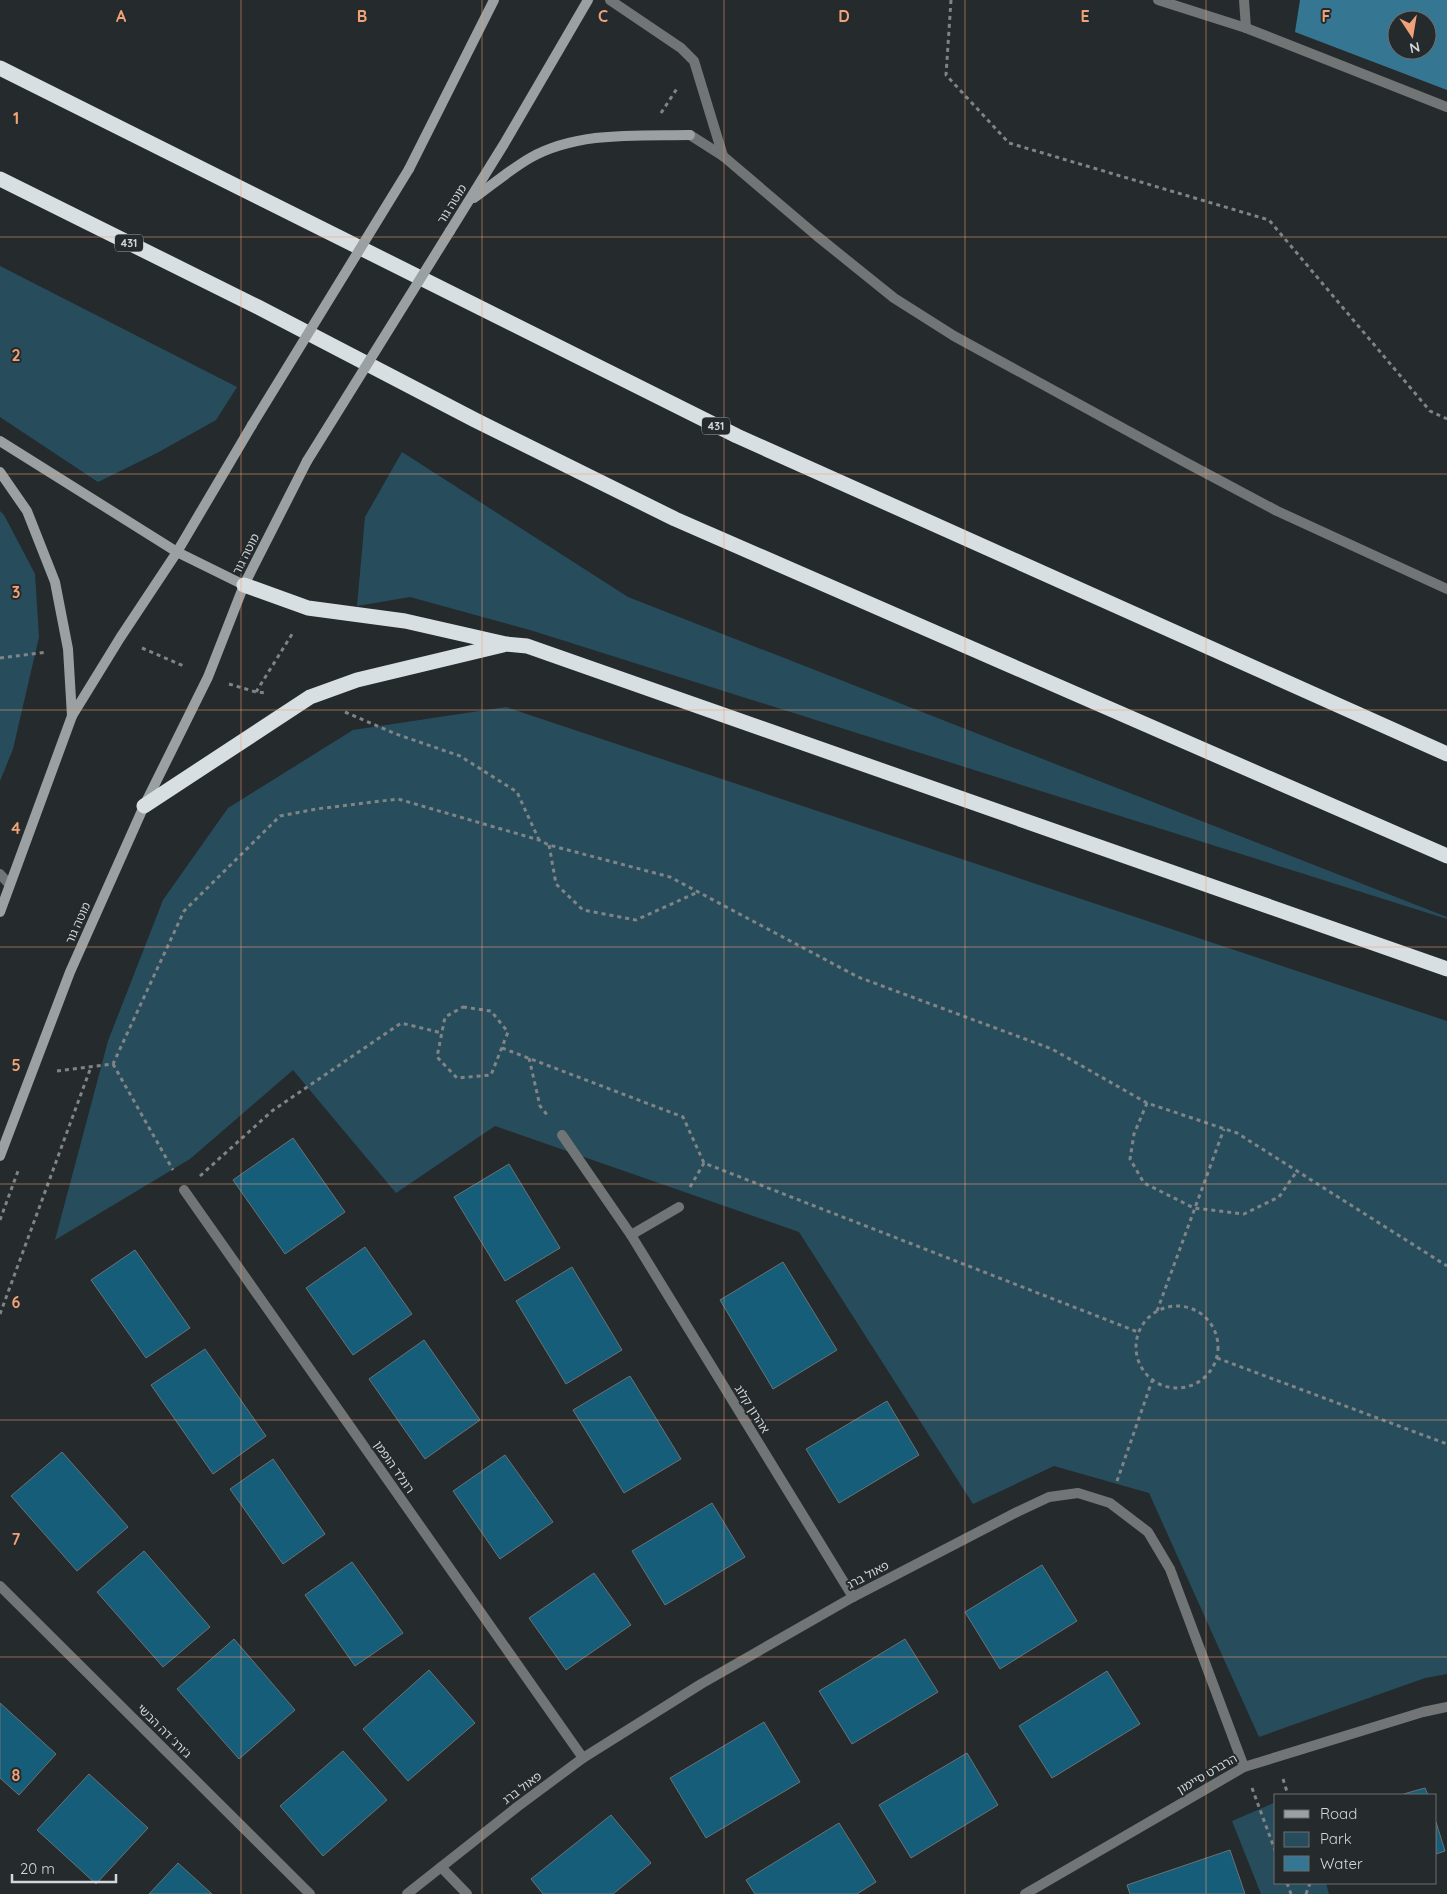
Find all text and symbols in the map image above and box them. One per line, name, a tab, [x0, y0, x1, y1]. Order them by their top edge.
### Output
text: A	[116, 6, 127, 26]
text: B	[357, 6, 367, 26]
text: C	[598, 6, 608, 26]
text: D	[838, 6, 850, 26]
text: E	[1080, 6, 1090, 26]
text: F	[1322, 6, 1331, 26]
north arrow	[1387, 10, 1437, 60]
text: N	[1408, 38, 1422, 58]
text: 1	[13, 108, 19, 128]
street label: מוטה גור	[434, 181, 470, 226]
road number: 431	[115, 234, 143, 252]
text: 2	[11, 345, 21, 365]
road number: 431	[702, 418, 730, 434]
street label: מוטה גור	[229, 531, 262, 577]
text: 3	[12, 582, 20, 602]
text: 4	[11, 818, 21, 838]
street label: מוטה גור	[62, 900, 93, 946]
text: 5	[11, 1055, 21, 1075]
text: 6	[12, 1292, 21, 1312]
street label: אהרון קלוג	[732, 1382, 773, 1436]
street label: רונלד הופמן	[371, 1438, 418, 1496]
text: 7	[12, 1529, 21, 1549]
street label: פאול ברג	[844, 1557, 891, 1592]
street label: ג'ורג' דה הבשי	[134, 1700, 195, 1761]
street label: הרברט סיימון	[1174, 1750, 1240, 1797]
text: 8	[12, 1765, 21, 1785]
street label: פאול ברג	[499, 1768, 544, 1807]
legend	[1274, 1794, 1437, 1884]
text: Road	[1320, 1804, 1357, 1823]
text: Park	[1320, 1829, 1352, 1848]
scale bar	[12, 1852, 116, 1884]
text: Water	[1320, 1854, 1363, 1873]
text: 20 m	[20, 1859, 55, 1878]

